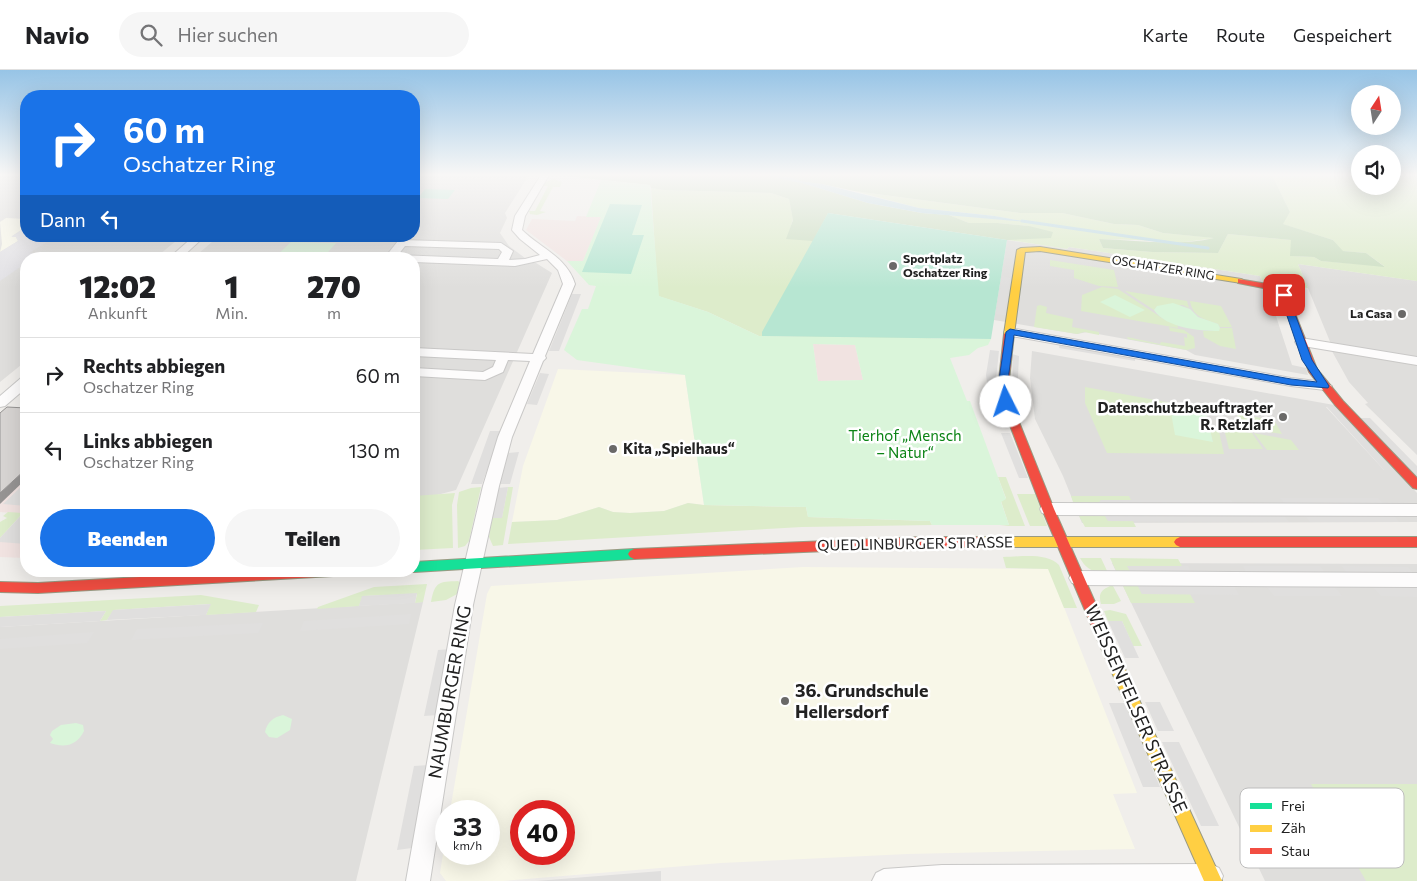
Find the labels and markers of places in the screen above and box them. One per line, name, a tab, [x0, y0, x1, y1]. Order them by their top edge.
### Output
place label: Sportplatz Oschatzer Ring	[903, 251, 988, 279]
marker: Sportplatz Oschatzer Ring	[887, 260, 899, 272]
pin	[1263, 274, 1305, 316]
place label: La Casa	[1350, 306, 1392, 320]
marker: La Casa	[1396, 308, 1408, 320]
place label: Datenschutzbeauftragter R. Retzlaff	[1097, 398, 1273, 433]
marker: Datenschutzbeauftragter R. Retzlaff	[1277, 411, 1289, 423]
place label: Kita „Spielhaus“	[623, 439, 735, 457]
marker: Kita „Spielhaus“	[607, 443, 619, 455]
place label: 36. Grundschule Hellersdorf	[795, 679, 928, 722]
marker: 36. Grundschule Hellersdorf	[779, 695, 791, 707]

